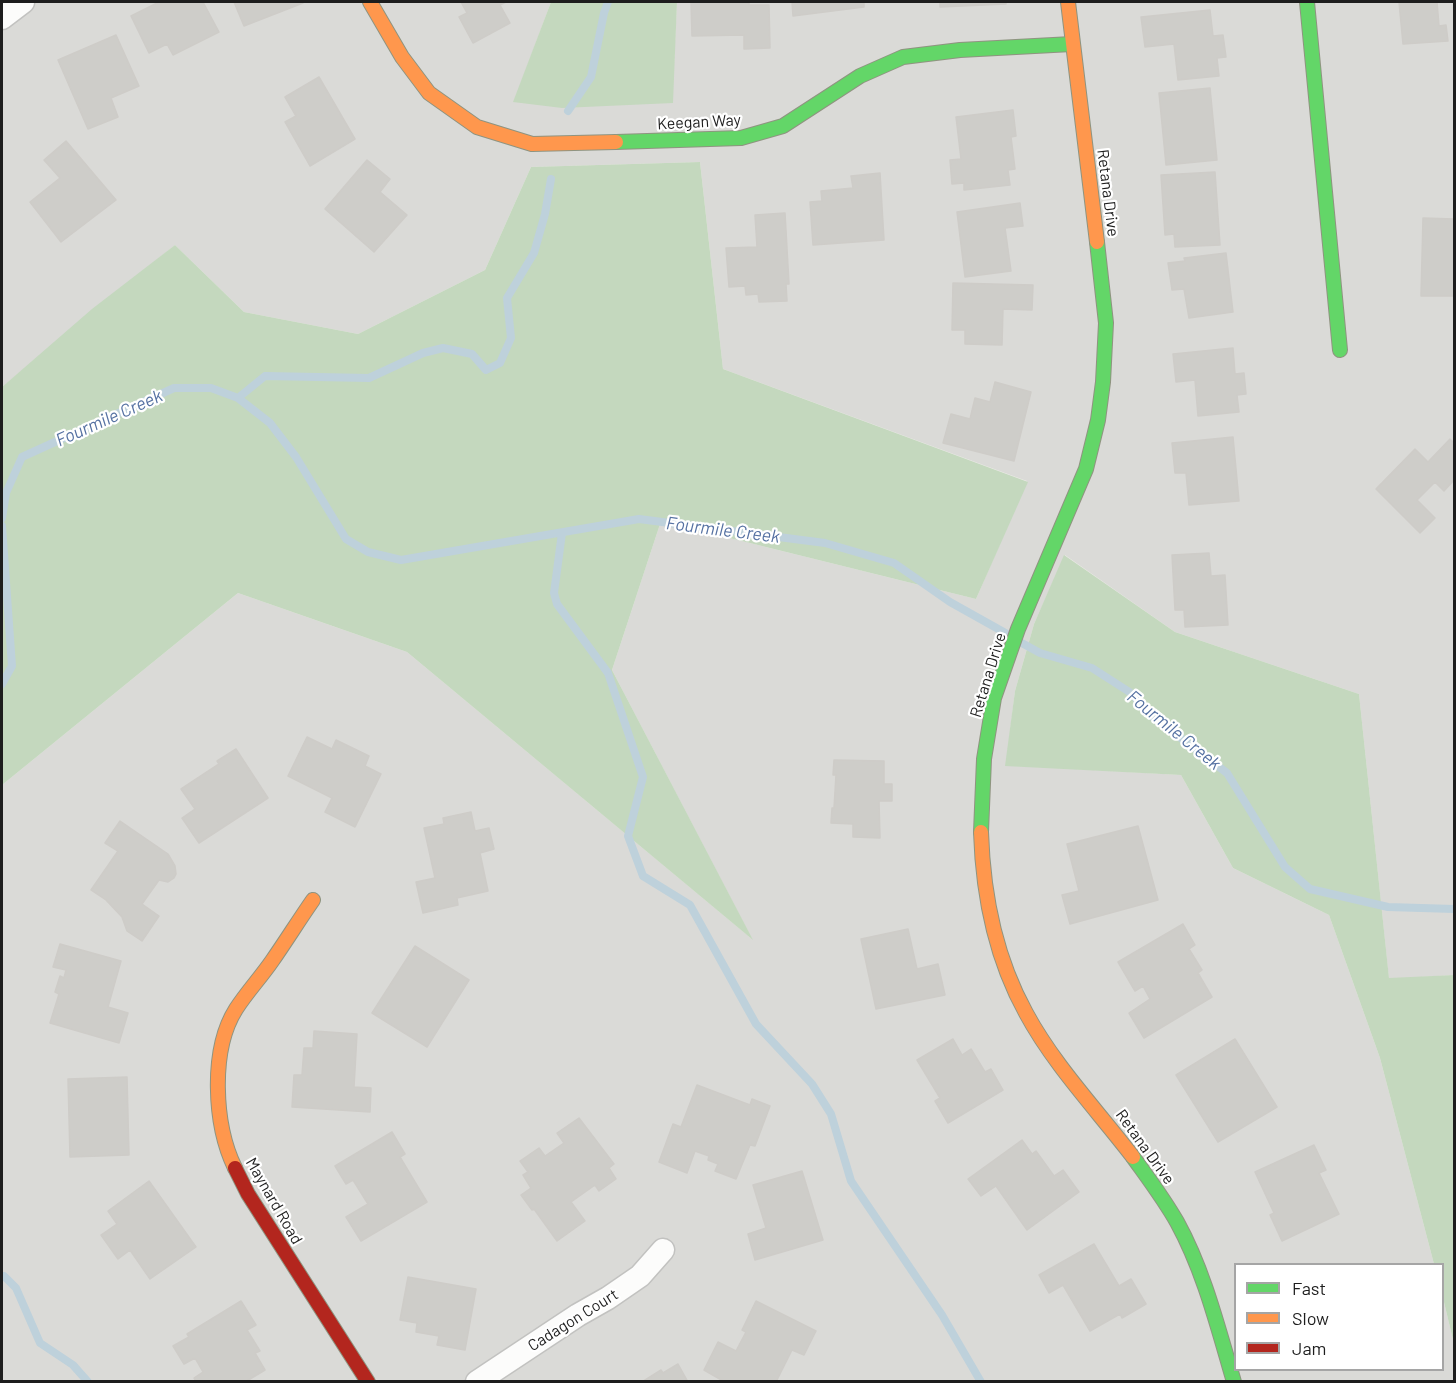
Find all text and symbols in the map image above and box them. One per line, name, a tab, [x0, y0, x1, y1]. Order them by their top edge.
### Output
street label: Keegan Way	[657, 110, 741, 134]
street label: Retana Drive	[1093, 148, 1123, 238]
water label: Fourmile Creek	[52, 385, 166, 451]
water label: Fourmile Creek	[665, 512, 781, 548]
street label: Retana Drive	[966, 630, 1010, 720]
water label: Fourmile Creek	[1123, 686, 1225, 774]
street label: Retana Drive	[1111, 1106, 1179, 1188]
street label: Maynard Road	[241, 1154, 307, 1248]
legend	[1234, 1263, 1444, 1371]
text: Fast	[1292, 1277, 1326, 1299]
street label: Cadagon Court	[524, 1285, 622, 1355]
text: Slow	[1292, 1307, 1329, 1329]
text: Jam	[1292, 1337, 1326, 1359]

